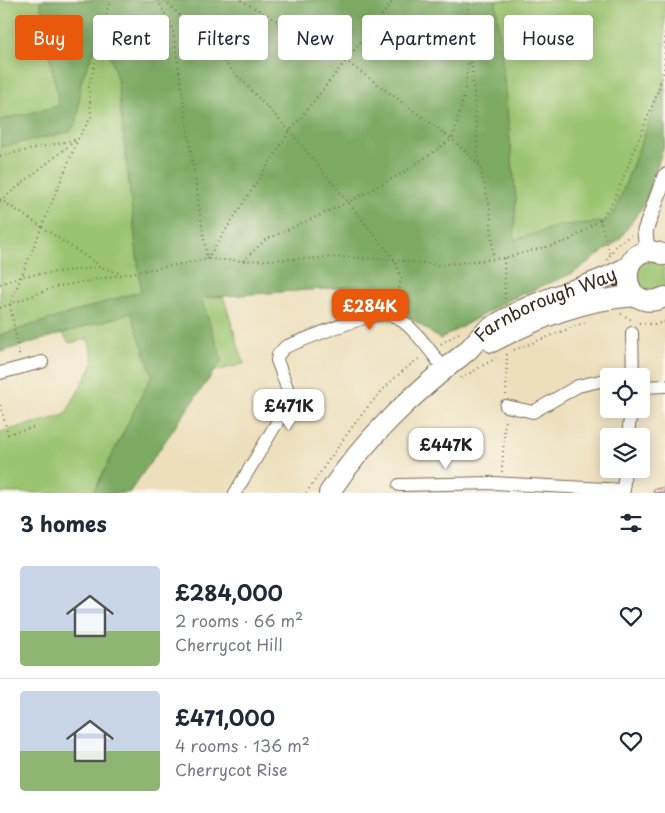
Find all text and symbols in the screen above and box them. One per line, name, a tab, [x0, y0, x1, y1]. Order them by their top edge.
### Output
chip: Buy	[15, 15, 83, 60]
chip: Rent	[93, 15, 169, 60]
chip: Filters	[179, 15, 268, 60]
chip: New	[278, 15, 352, 60]
chip: Apartment	[362, 15, 494, 60]
chip: House	[504, 15, 593, 60]
street label: Farnborough Way	[467, 259, 621, 347]
pin: £284K	[335, 288, 405, 331]
text: £284K	[343, 293, 397, 317]
map controls	[600, 368, 650, 478]
button: locate	[600, 368, 650, 418]
pin: £471K	[254, 388, 324, 431]
text: £471K	[264, 393, 314, 417]
pin: £447K	[411, 428, 481, 470]
button: layers	[600, 428, 650, 478]
text: £447K	[420, 432, 473, 456]
text: 3 homes	[20, 507, 107, 539]
icon: filters	[617, 509, 645, 537]
text: £284,000	[175, 576, 283, 608]
icon: home	[60, 586, 120, 646]
icon: heart	[617, 602, 645, 630]
text: 2 rooms · 66 m²	[175, 608, 303, 632]
text: Cherrycot Hill	[175, 632, 282, 656]
text: £471,000	[175, 701, 275, 733]
icon: home	[60, 711, 120, 771]
icon: heart	[617, 727, 645, 755]
text: 4 rooms · 136 m²	[175, 733, 310, 757]
text: Cherrycot Rise	[175, 757, 287, 781]

